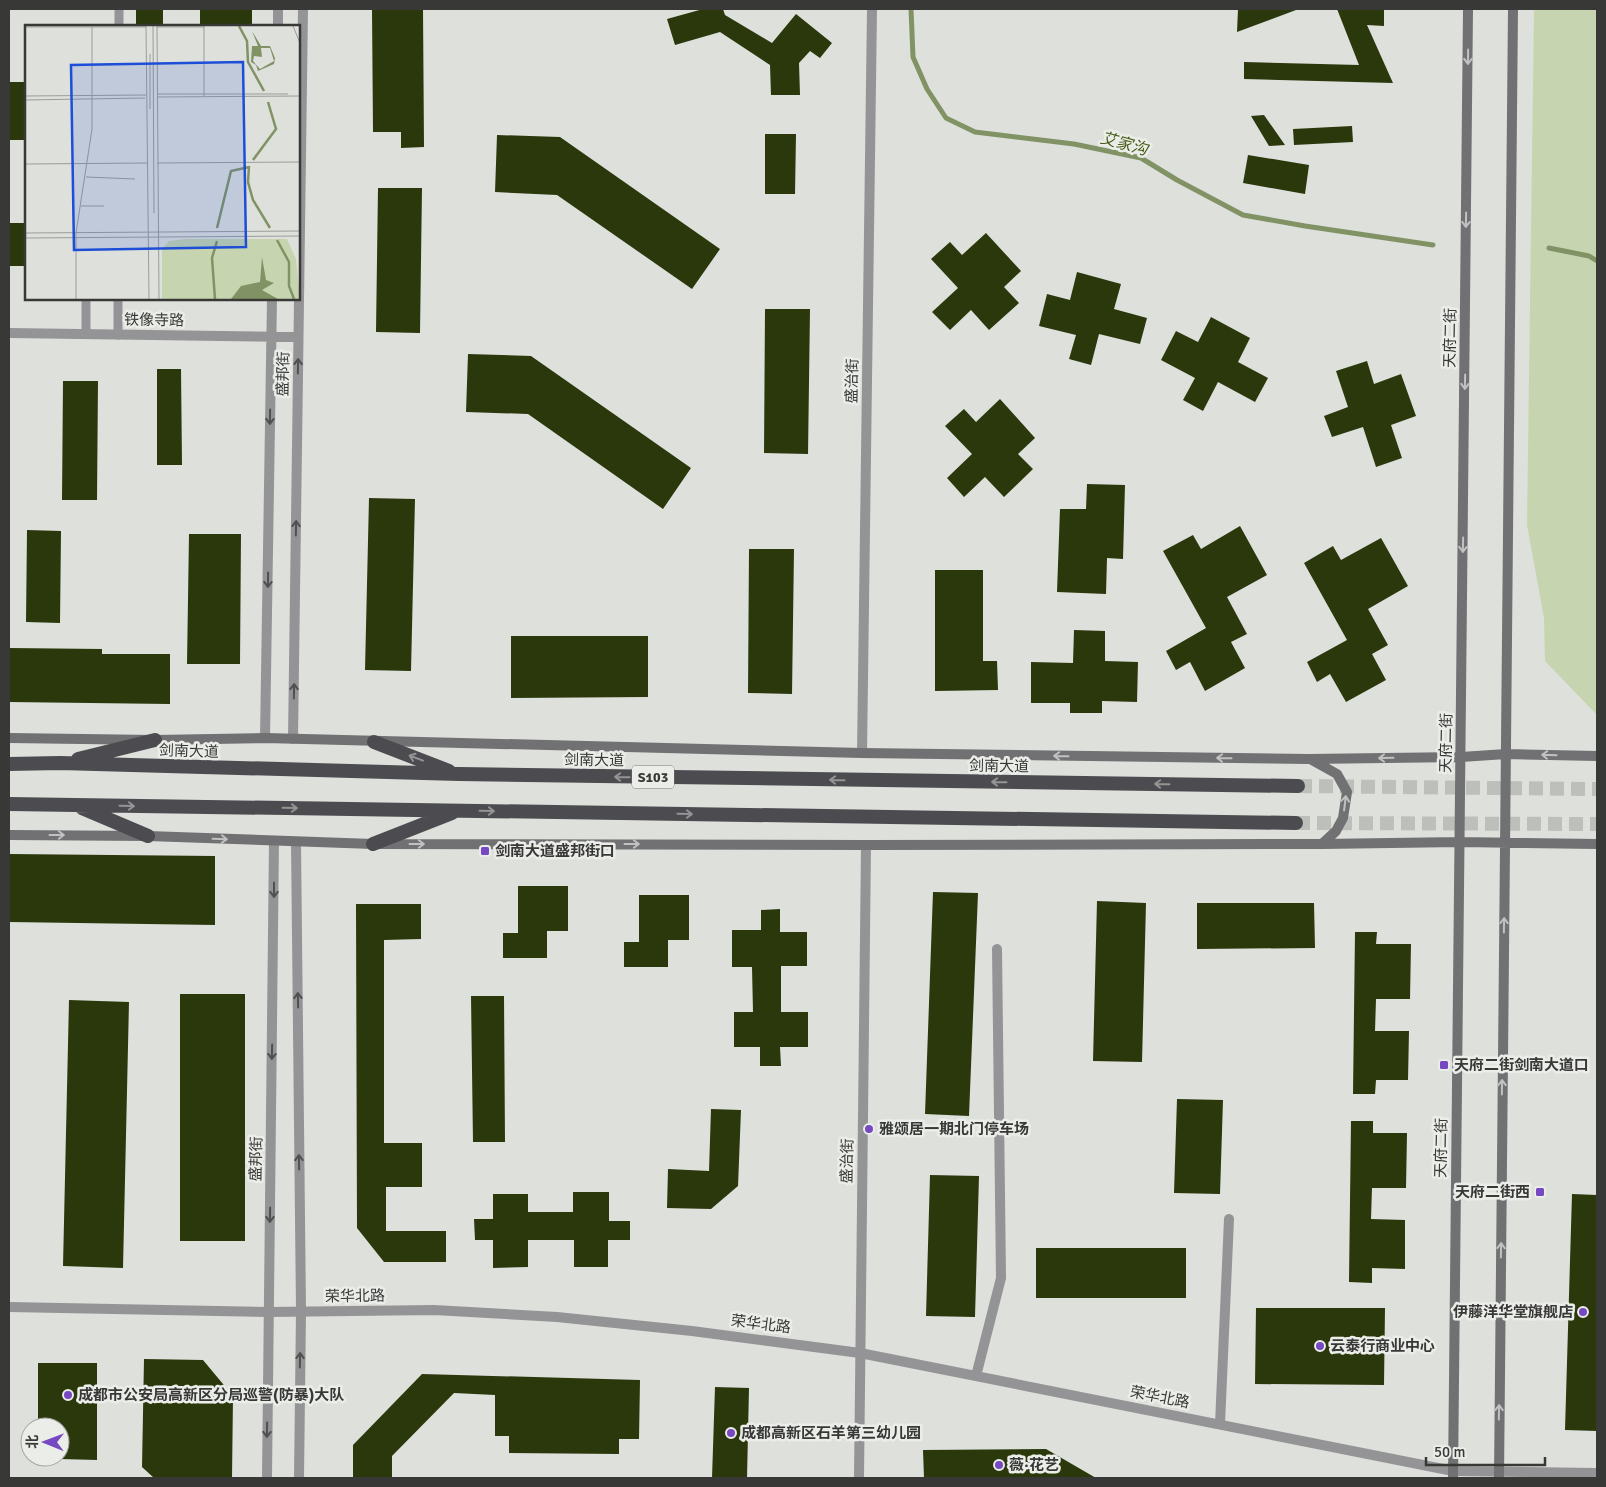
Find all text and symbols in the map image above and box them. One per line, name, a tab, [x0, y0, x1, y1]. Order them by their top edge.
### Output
inset map	[25, 25, 300, 300]
one-way arrow	[1463, 49, 1473, 65]
water label: 艾家沟	[1098, 128, 1152, 160]
one-way arrow	[1461, 212, 1471, 228]
street label: 天府二街	[1440, 308, 1460, 368]
street label: 铁像寺路	[124, 310, 184, 330]
street label: 盛邦街	[274, 351, 292, 397]
one-way arrow	[293, 358, 303, 374]
street label: 盛治街	[843, 358, 861, 404]
one-way arrow	[1460, 374, 1469, 390]
one-way arrow	[265, 409, 275, 425]
one-way arrow	[291, 520, 301, 536]
one-way arrow	[1458, 536, 1468, 553]
one-way arrow	[263, 572, 273, 588]
one-way arrow	[289, 683, 299, 699]
street label: 天府二街	[1436, 713, 1456, 773]
street label: 剑南大道	[159, 741, 219, 761]
street label: 剑南大道	[564, 750, 624, 770]
one-way arrow	[1541, 750, 1557, 760]
one-way arrow	[1053, 751, 1069, 760]
one-way arrow	[409, 753, 425, 762]
one-way arrow	[1216, 753, 1232, 763]
one-way arrow	[1378, 753, 1394, 763]
street label: 剑南大道	[969, 756, 1029, 776]
road number: S103	[632, 766, 674, 789]
one-way arrow	[614, 772, 630, 782]
one-way arrow	[829, 775, 846, 785]
one-way arrow	[992, 777, 1008, 787]
one-way arrow	[1154, 779, 1170, 789]
one-way arrow	[1340, 796, 1350, 812]
one-way arrow	[119, 801, 135, 811]
one-way arrow	[282, 803, 298, 813]
one-way arrow	[479, 806, 495, 816]
one-way arrow	[676, 809, 693, 819]
one-way arrow	[49, 830, 65, 840]
one-way arrow	[212, 834, 228, 843]
one-way arrow	[409, 839, 425, 849]
one-way arrow	[624, 839, 640, 849]
place label: 剑南大道盛邦街口	[495, 842, 615, 860]
marker: 剑南大道盛邦街口	[479, 845, 491, 857]
one-way arrow	[269, 882, 279, 898]
one-way arrow	[1499, 917, 1509, 933]
one-way arrow	[293, 992, 303, 1008]
one-way arrow	[267, 1044, 277, 1060]
place label: 天府二街剑南大道口	[1454, 1056, 1589, 1074]
marker: 天府二街剑南大道口	[1438, 1059, 1450, 1071]
one-way arrow	[1497, 1079, 1507, 1096]
street label: 天府二街	[1431, 1118, 1451, 1178]
place label: 雅颂居一期北门停车场	[879, 1120, 1029, 1138]
marker: 雅颂居一期北门停车场	[863, 1123, 875, 1135]
street label: 盛邦街	[247, 1136, 265, 1182]
street label: 盛治街	[838, 1138, 856, 1184]
one-way arrow	[295, 1154, 304, 1170]
place label: 天府二街西	[1455, 1183, 1530, 1201]
marker: 天府二街西	[1534, 1186, 1546, 1198]
one-way arrow	[265, 1206, 275, 1223]
one-way arrow	[1496, 1242, 1506, 1258]
street label: 荣华北路	[325, 1286, 385, 1306]
place label: 伊藤洋华堂旗舰店	[1453, 1303, 1573, 1321]
marker: 伊藤洋华堂旗舰店	[1577, 1306, 1589, 1318]
street label: 荣华北路	[730, 1311, 792, 1337]
place label: 云泰行商业中心	[1330, 1337, 1435, 1355]
marker: 云泰行商业中心	[1314, 1340, 1326, 1352]
one-way arrow	[296, 1352, 305, 1368]
street label: 荣华北路	[1129, 1382, 1191, 1412]
place label: 成都市公安局高新区分局巡警(防暴)大队	[78, 1386, 344, 1404]
marker: 成都市公安局高新区分局巡警(防暴)大队	[62, 1389, 74, 1401]
one-way arrow	[1494, 1404, 1504, 1420]
north arrow	[20, 1417, 70, 1467]
one-way arrow	[262, 1422, 272, 1438]
place label: 成都高新区石羊第三幼儿园	[741, 1424, 921, 1442]
marker: 成都高新区石羊第三幼儿园	[725, 1427, 737, 1439]
scale bar	[1426, 1434, 1545, 1466]
text: 北	[24, 1435, 41, 1449]
text: 50 m	[1434, 1443, 1465, 1461]
place label: 薇·花艺	[1009, 1456, 1059, 1474]
marker: 薇·花艺	[993, 1459, 1005, 1471]

